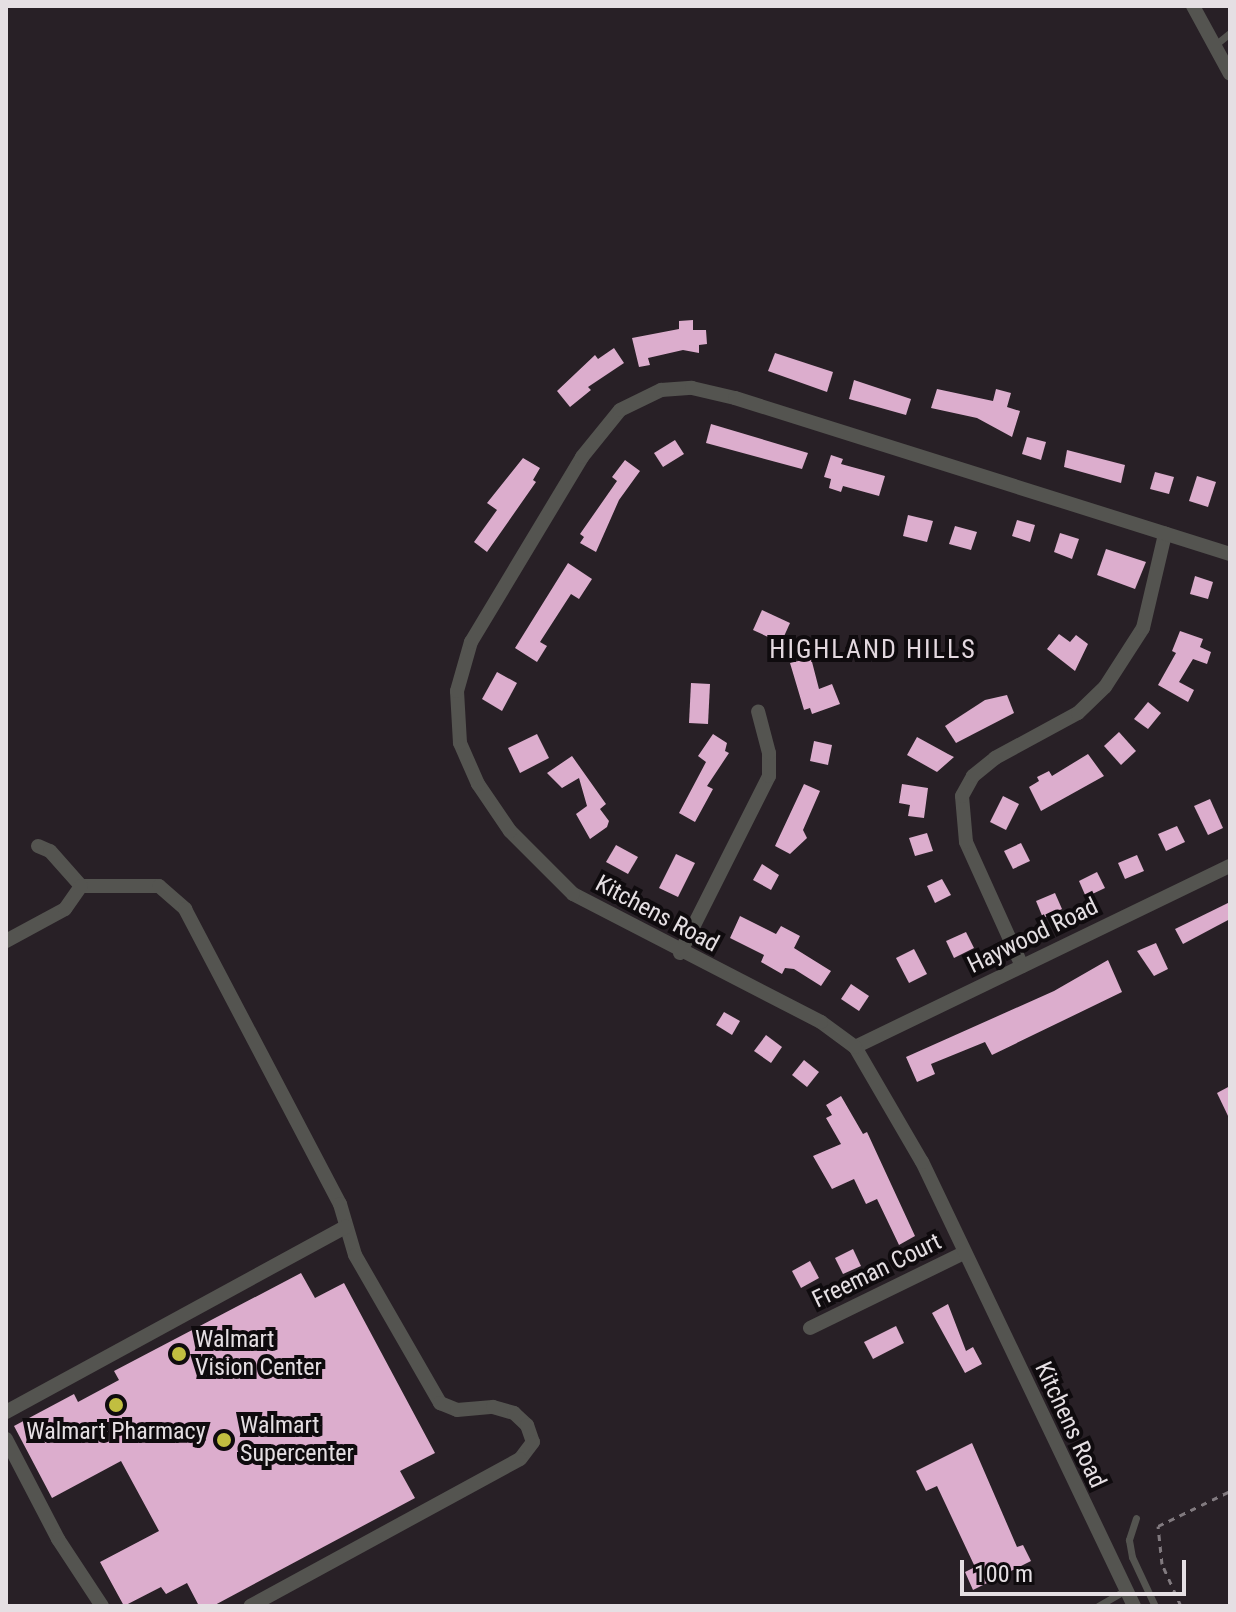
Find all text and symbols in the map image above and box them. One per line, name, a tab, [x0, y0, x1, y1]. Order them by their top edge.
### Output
district label: HIGHLAND HILLS	[769, 634, 977, 666]
street label: Kitchens Road	[590, 869, 724, 959]
street label: Haywood Road	[963, 892, 1103, 980]
street label: Freeman Court	[808, 1227, 946, 1315]
place label: Walmart Vision Center	[195, 1326, 322, 1382]
marker: Walmart Vision Center	[170, 1345, 188, 1363]
street label: Kitchens Road	[1028, 1357, 1112, 1493]
marker: Walmart Pharmacy	[107, 1396, 125, 1414]
place label: Walmart Supercenter	[240, 1412, 354, 1468]
place label: Walmart Pharmacy	[26, 1418, 206, 1446]
marker: Walmart Supercenter	[215, 1431, 233, 1449]
scale bar	[964, 1544, 1190, 1594]
text: 100 m	[974, 1560, 1033, 1588]

